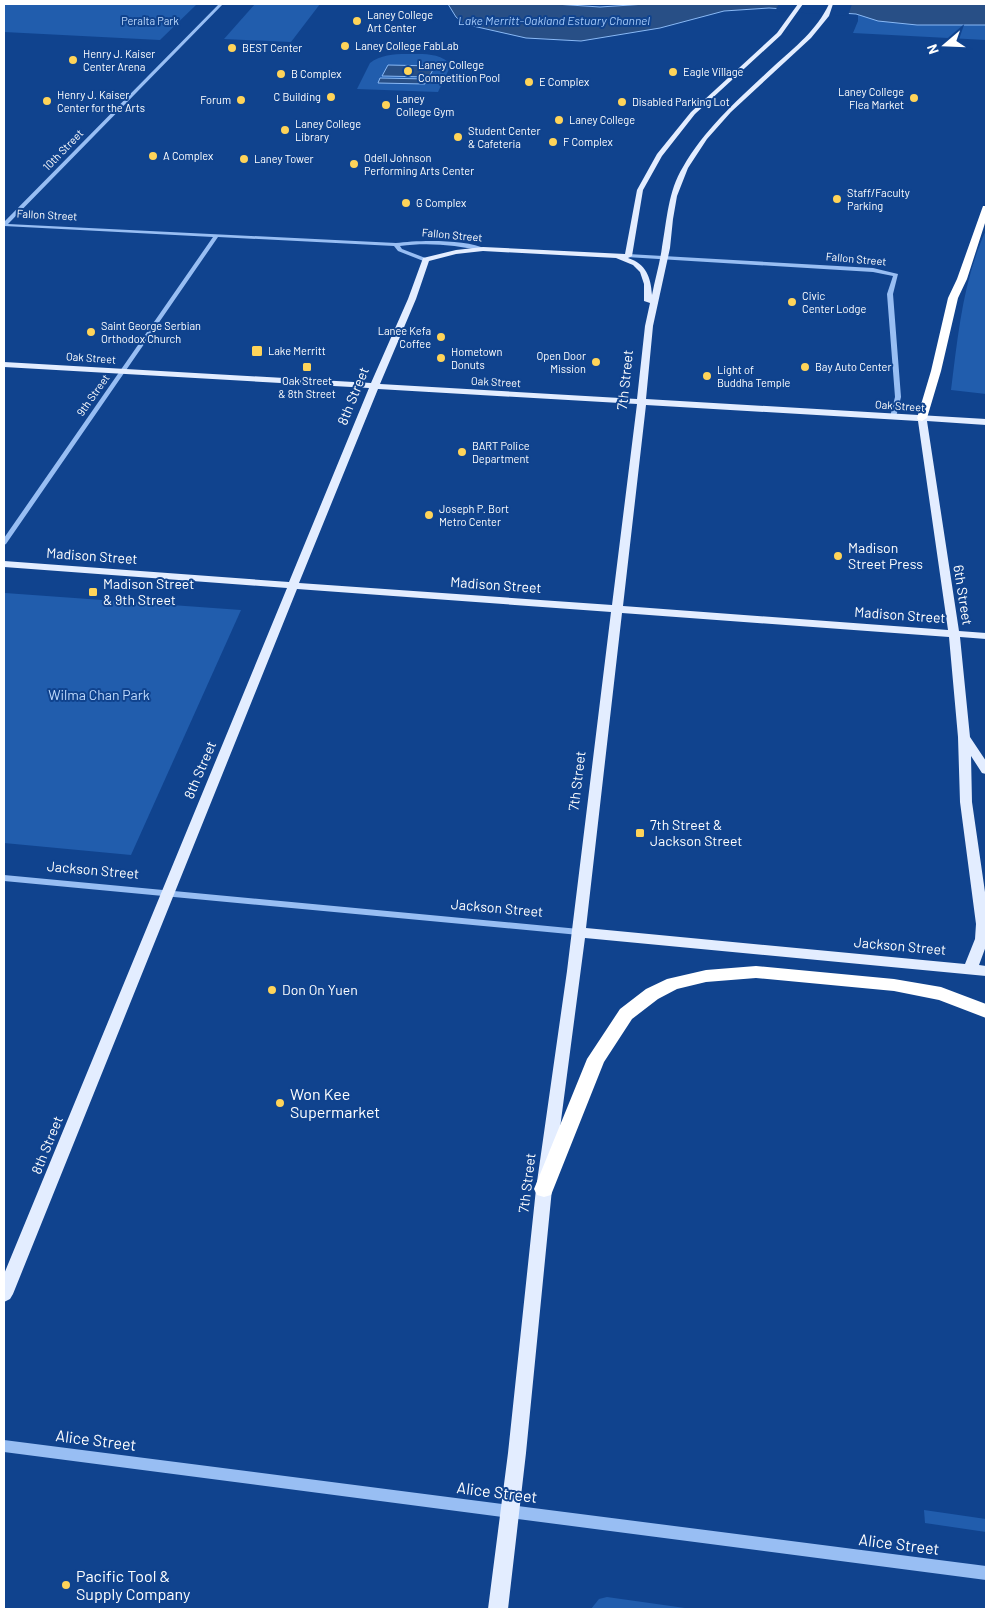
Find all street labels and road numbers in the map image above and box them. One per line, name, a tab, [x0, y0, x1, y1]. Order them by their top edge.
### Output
street label: 10th Street	[40, 126, 85, 173]
street label: Fallon Street	[16, 206, 78, 223]
street label: Fallon Street	[421, 225, 483, 244]
street label: Fallon Street	[825, 249, 887, 268]
street label: Oak Street	[66, 349, 116, 366]
street label: 7th Street	[613, 349, 636, 411]
street label: 8th Street	[333, 364, 372, 427]
street label: 9th Street	[74, 371, 112, 418]
street label: Oak Street	[471, 374, 521, 389]
street label: Oak Street	[875, 397, 925, 414]
street label: Madison Street	[46, 544, 138, 567]
street label: 6th Street	[950, 564, 977, 626]
street label: Madison Street	[450, 573, 542, 596]
street label: Madison Street	[854, 603, 946, 626]
street label: 8th Street	[180, 738, 219, 801]
street label: 7th Street	[564, 750, 589, 812]
street label: Jackson Street	[46, 857, 140, 882]
street label: Jackson Street	[450, 895, 544, 920]
street label: Jackson Street	[853, 933, 947, 958]
street label: 8th Street	[27, 1113, 66, 1176]
street label: 7th Street	[514, 1152, 539, 1214]
street label: Alice Street	[55, 1425, 137, 1454]
street label: Alice Street	[456, 1477, 538, 1506]
street label: Alice Street	[858, 1529, 940, 1558]

